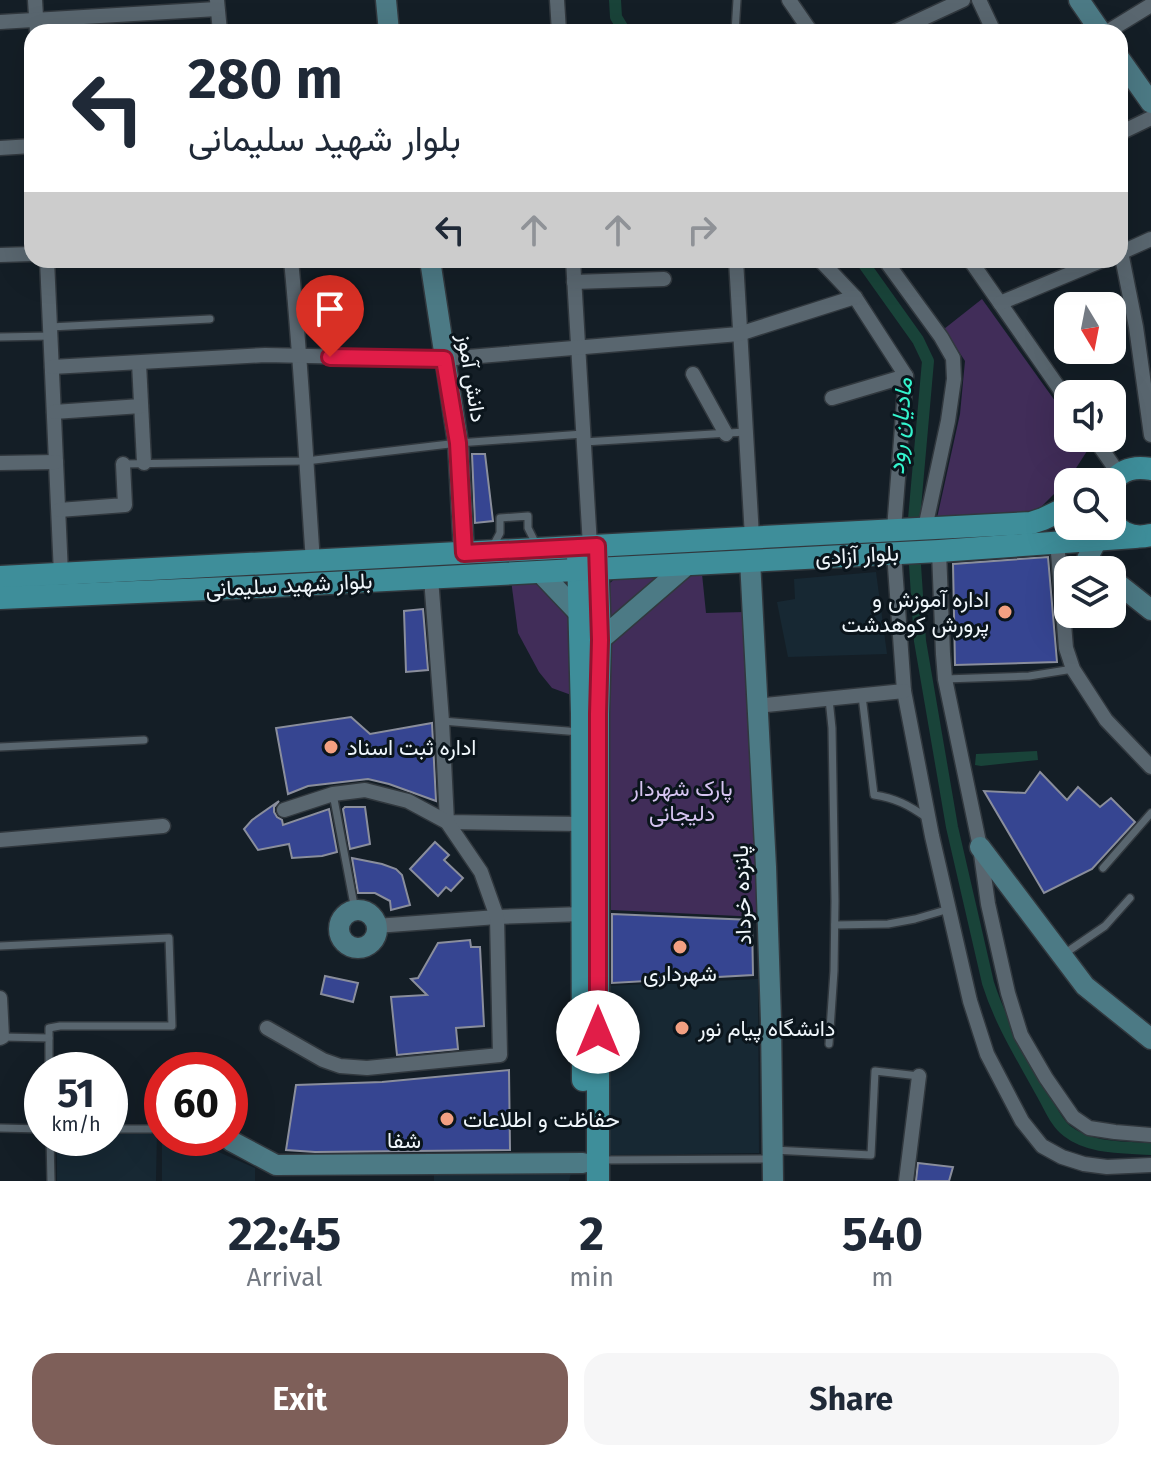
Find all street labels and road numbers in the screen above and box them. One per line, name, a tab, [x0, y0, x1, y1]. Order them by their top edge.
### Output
street label: دانش آموز	[452, 331, 492, 424]
street label: بلوار آزادی	[814, 539, 900, 571]
street label: بلوار شهید سلیمانی	[205, 567, 373, 603]
street label: پانزده خرداد	[727, 845, 758, 945]
street label: شفا	[387, 1127, 421, 1154]

